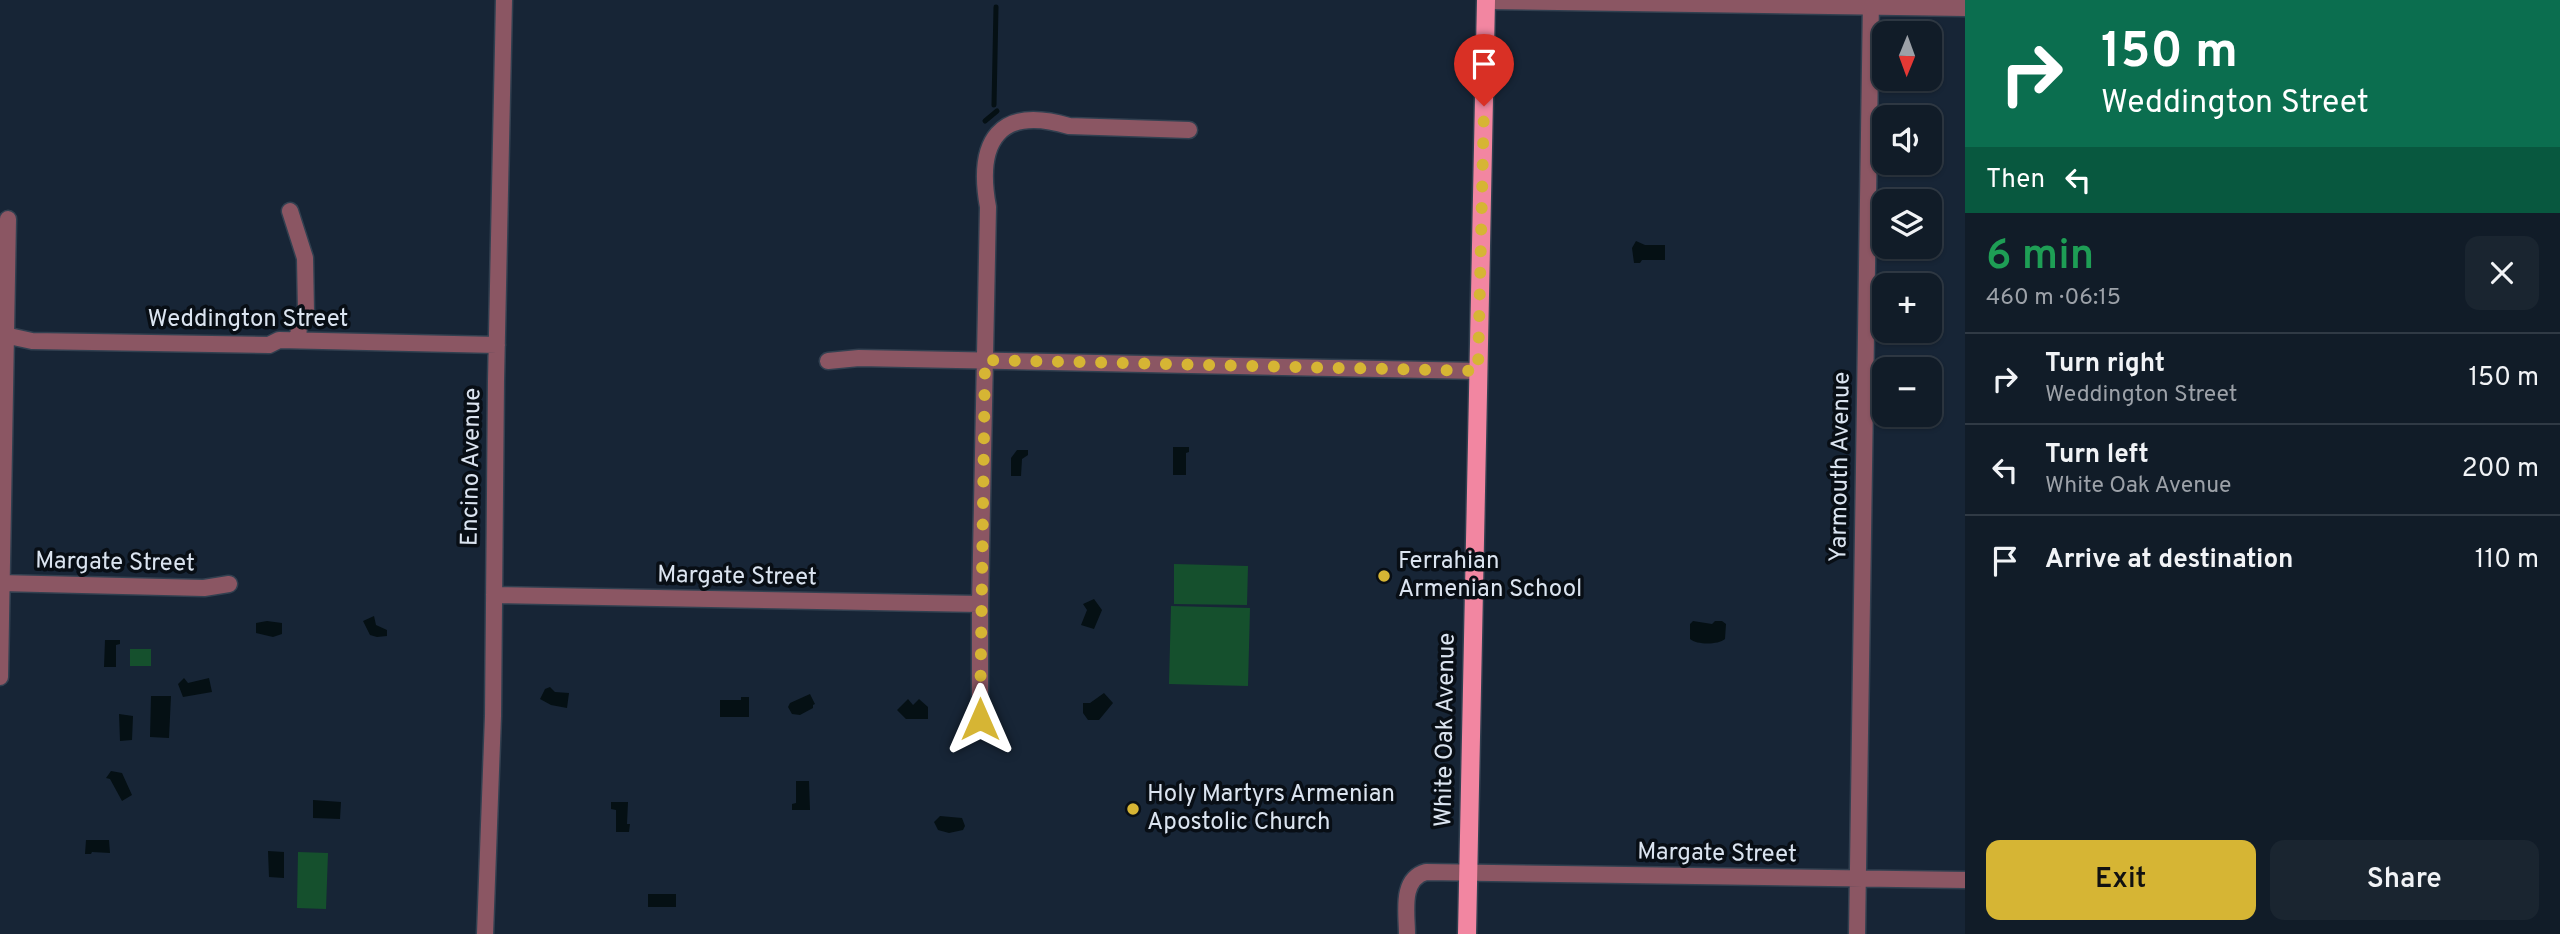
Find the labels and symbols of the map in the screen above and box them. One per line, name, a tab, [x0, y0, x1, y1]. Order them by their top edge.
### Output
north arrow	[1872, 21, 1942, 91]
pin	[1454, 34, 1514, 106]
street label: Weddington Street	[148, 305, 348, 335]
street label: Yarmouth Avenue	[1824, 372, 1858, 562]
street label: Encino Avenue	[456, 388, 488, 546]
street label: Margate Street	[35, 547, 195, 579]
place label: Ferrahian Armenian School	[1398, 547, 1582, 605]
street label: Margate Street	[657, 561, 817, 593]
marker: Ferrahian Armenian School	[1376, 568, 1392, 584]
street label: White Oak Avenue	[1429, 632, 1463, 828]
position arrow	[943, 682, 1017, 756]
place label: Holy Martyrs Armenian Apostolic Church	[1147, 780, 1395, 838]
marker: Holy Martyrs Armenian Apostolic Church	[1125, 801, 1141, 817]
street label: Margate Street	[1637, 838, 1797, 870]

